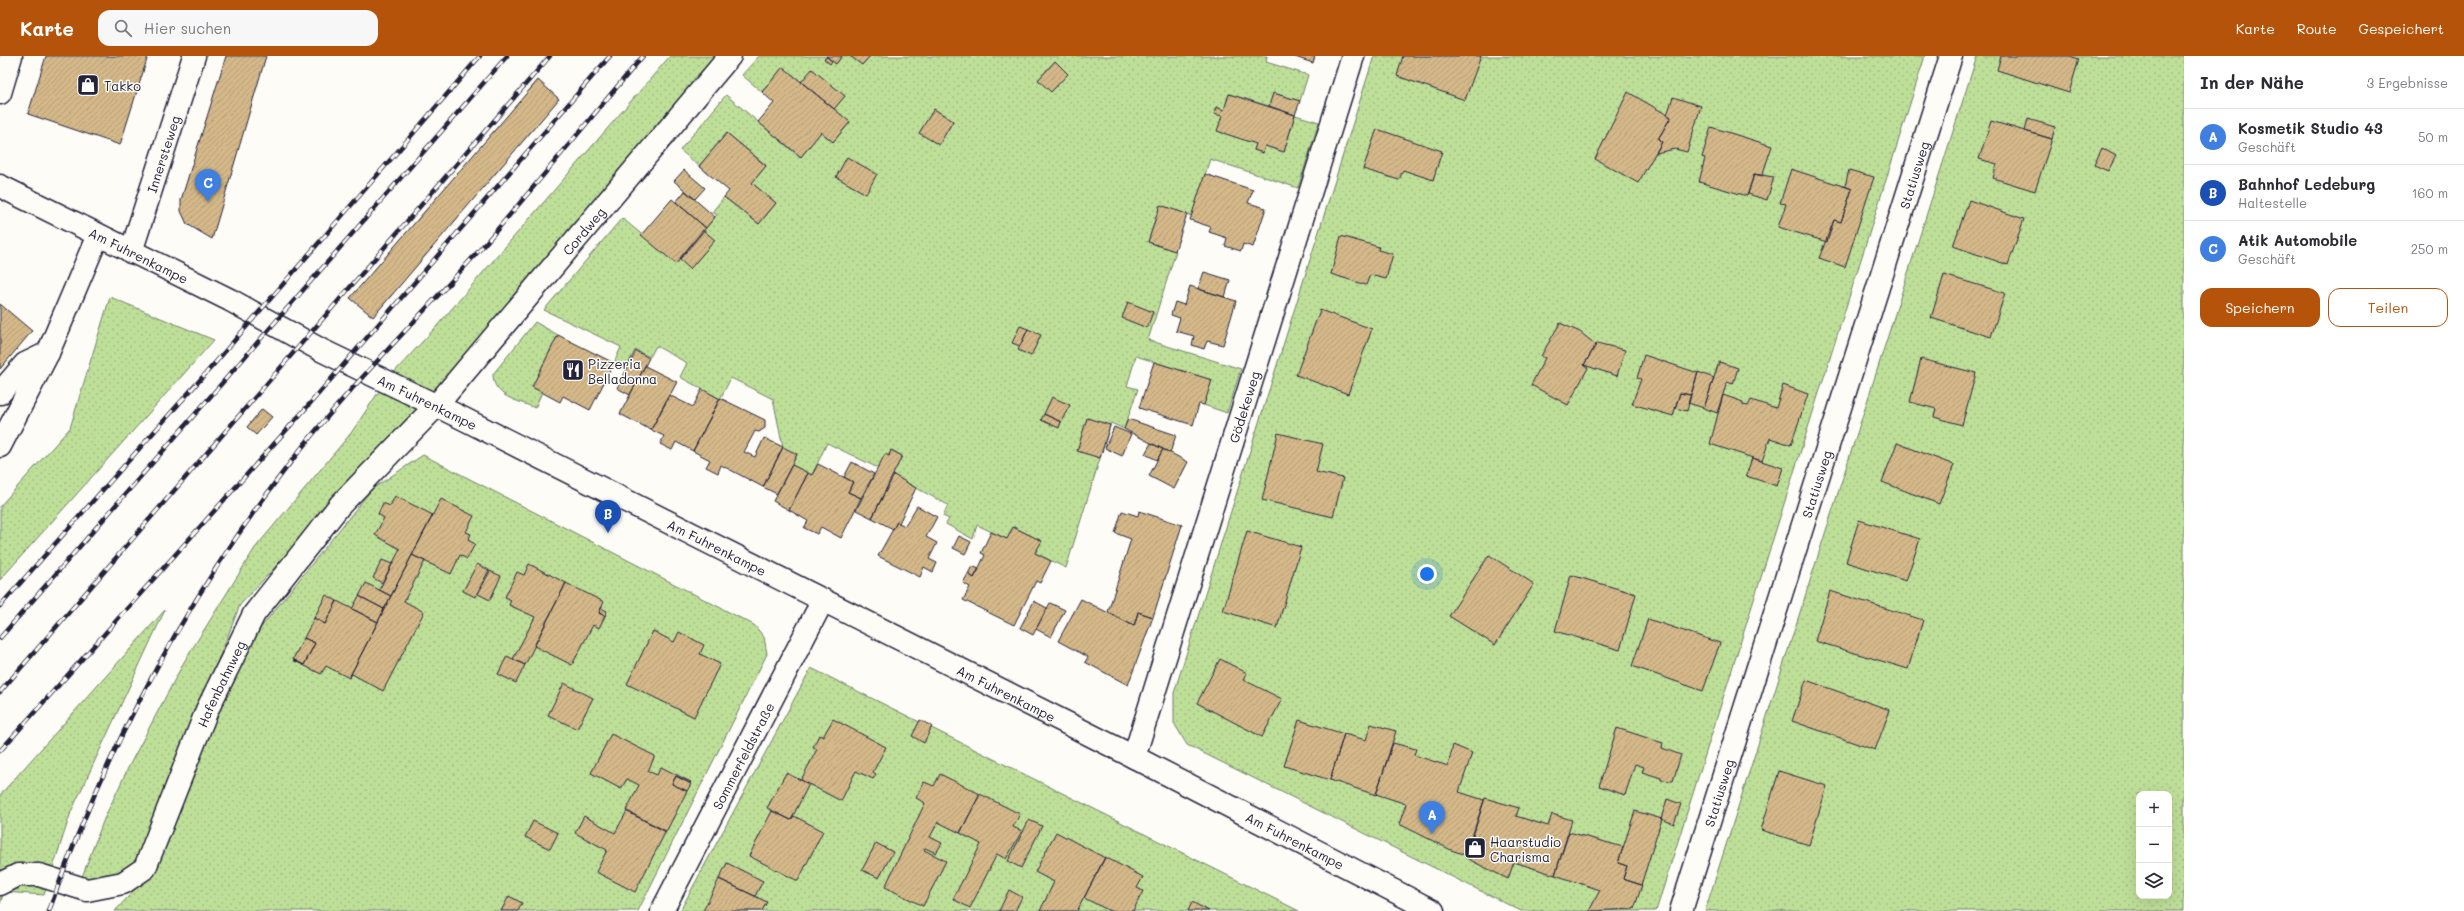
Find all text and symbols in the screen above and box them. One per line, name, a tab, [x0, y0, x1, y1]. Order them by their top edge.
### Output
search box	[98, 10, 378, 46]
text: Karte	[20, 16, 74, 41]
icon: search	[112, 17, 134, 39]
text: Hier suchen	[144, 18, 231, 38]
text: Karte	[2236, 19, 2275, 38]
text: Route	[2297, 19, 2337, 38]
text: Gespeichert	[2359, 19, 2444, 38]
text: In der Nähe	[2200, 71, 2304, 93]
shop icon: Takko	[75, 72, 101, 98]
text: 3 Ergebnisse	[2367, 74, 2448, 91]
place label: Takko	[104, 77, 141, 94]
street label: Innersteweg	[142, 113, 183, 195]
text: Kosmetik Studio 43	[2238, 118, 2383, 138]
text: A	[2208, 128, 2218, 145]
text: 50 m	[2418, 128, 2448, 145]
text: Geschäft	[2238, 138, 2296, 155]
street label: Statiusweg	[1895, 139, 1932, 211]
pin: C	[195, 169, 221, 202]
text: Bahnhof Ledeburg	[2238, 174, 2375, 194]
text: B	[2209, 184, 2217, 201]
text: 160 m	[2412, 184, 2448, 201]
text: Haltestelle	[2238, 194, 2307, 211]
street label: Cordweg	[558, 203, 608, 258]
street label: Am Fuhrenkampe	[86, 223, 191, 287]
text: Atik Automobile	[2238, 230, 2357, 250]
text: C	[2208, 240, 2218, 257]
text: 250 m	[2411, 240, 2448, 257]
text: Geschäft	[2238, 250, 2296, 267]
button: Speichern	[2200, 288, 2320, 327]
button: Teilen	[2328, 288, 2448, 327]
place label: Pizzeria Belladonna	[588, 355, 657, 387]
restaurant icon: Pizzeria Belladonna	[560, 357, 586, 383]
street label: Gödekeweg	[1224, 369, 1263, 445]
street label: Am Fuhrenkampe	[375, 370, 480, 433]
street label: Statiusweg	[1797, 448, 1835, 520]
pin: B	[595, 500, 621, 533]
street label: Am Fuhrenkampe	[665, 515, 770, 579]
your location	[1417, 564, 1437, 584]
street label: Hafenbahnweg	[193, 637, 248, 730]
street label: Am Fuhrenkampe	[954, 661, 1059, 725]
street label: Sommerfeldstraße	[708, 699, 777, 812]
street label: Statiusweg	[1700, 757, 1737, 829]
map controls	[2136, 791, 2172, 899]
button: +	[2136, 791, 2172, 827]
pin: A	[1419, 801, 1445, 834]
street label: Am Fuhrenkampe	[1243, 808, 1347, 872]
button: −	[2136, 827, 2172, 863]
place label: Haarstudio Charisma	[1490, 833, 1561, 865]
shop icon: Haarstudio Charisma	[1462, 835, 1488, 861]
button: layers	[2136, 863, 2172, 899]

